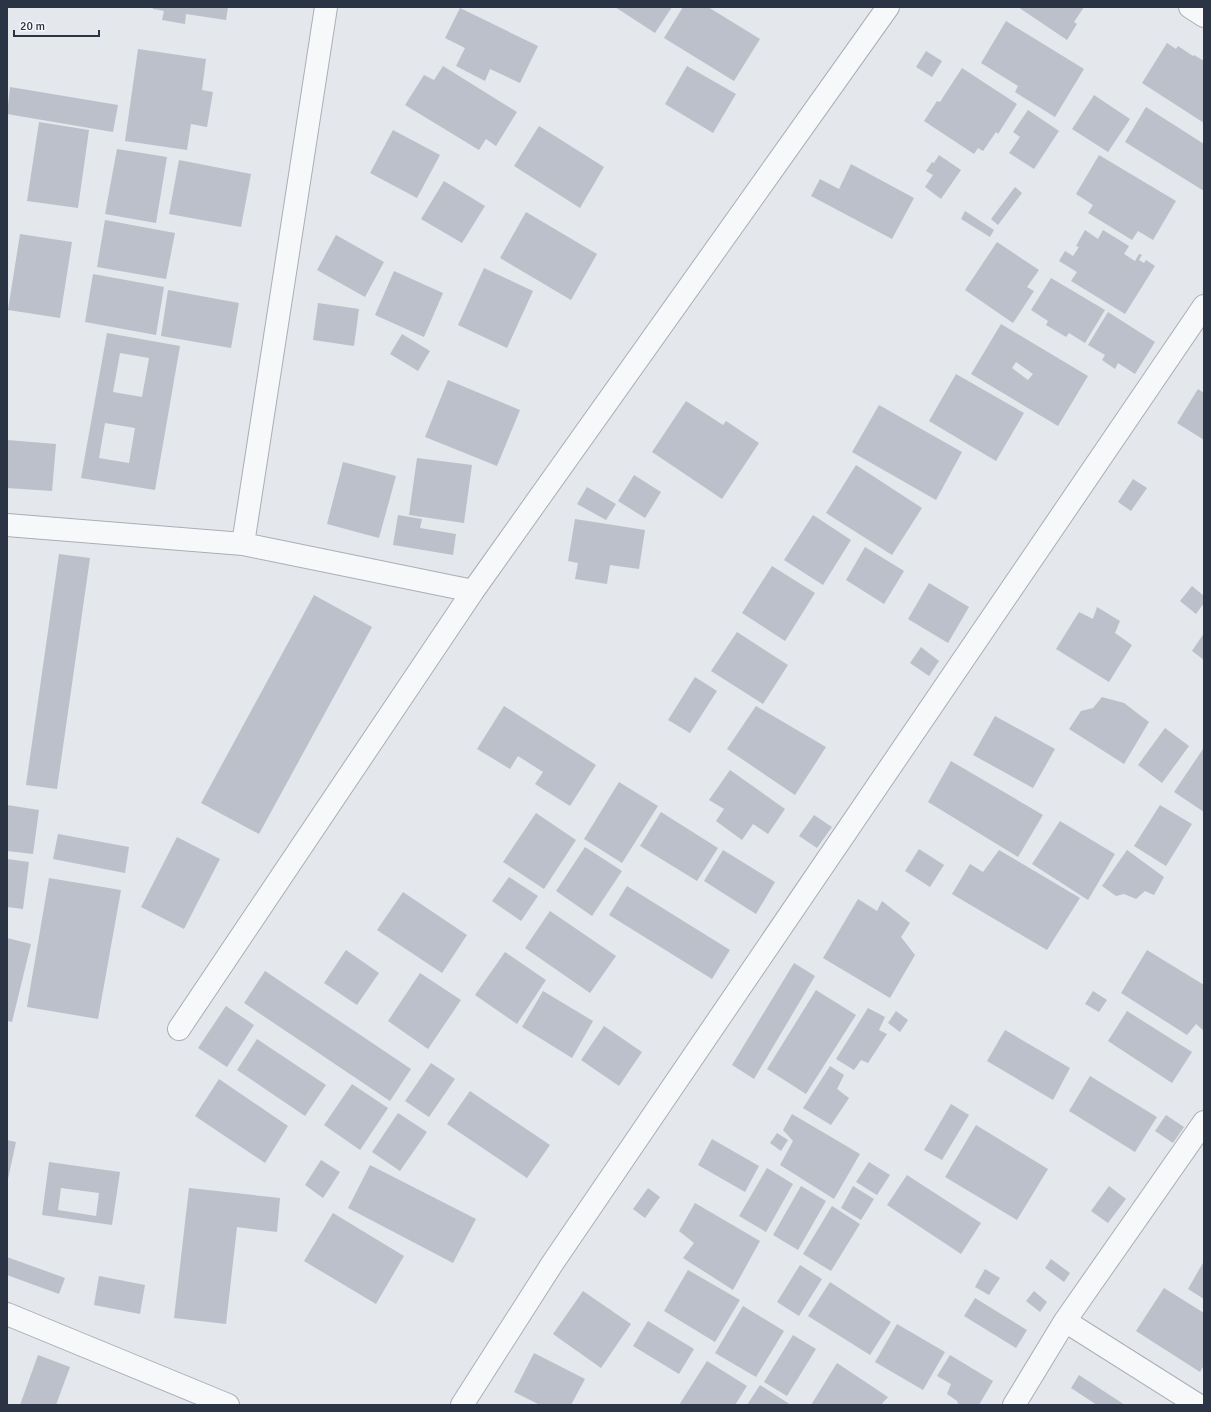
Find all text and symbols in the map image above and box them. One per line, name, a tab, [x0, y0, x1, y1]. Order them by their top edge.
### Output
scale bar	[14, 12, 99, 38]
text: 20 m	[20, 19, 45, 34]

